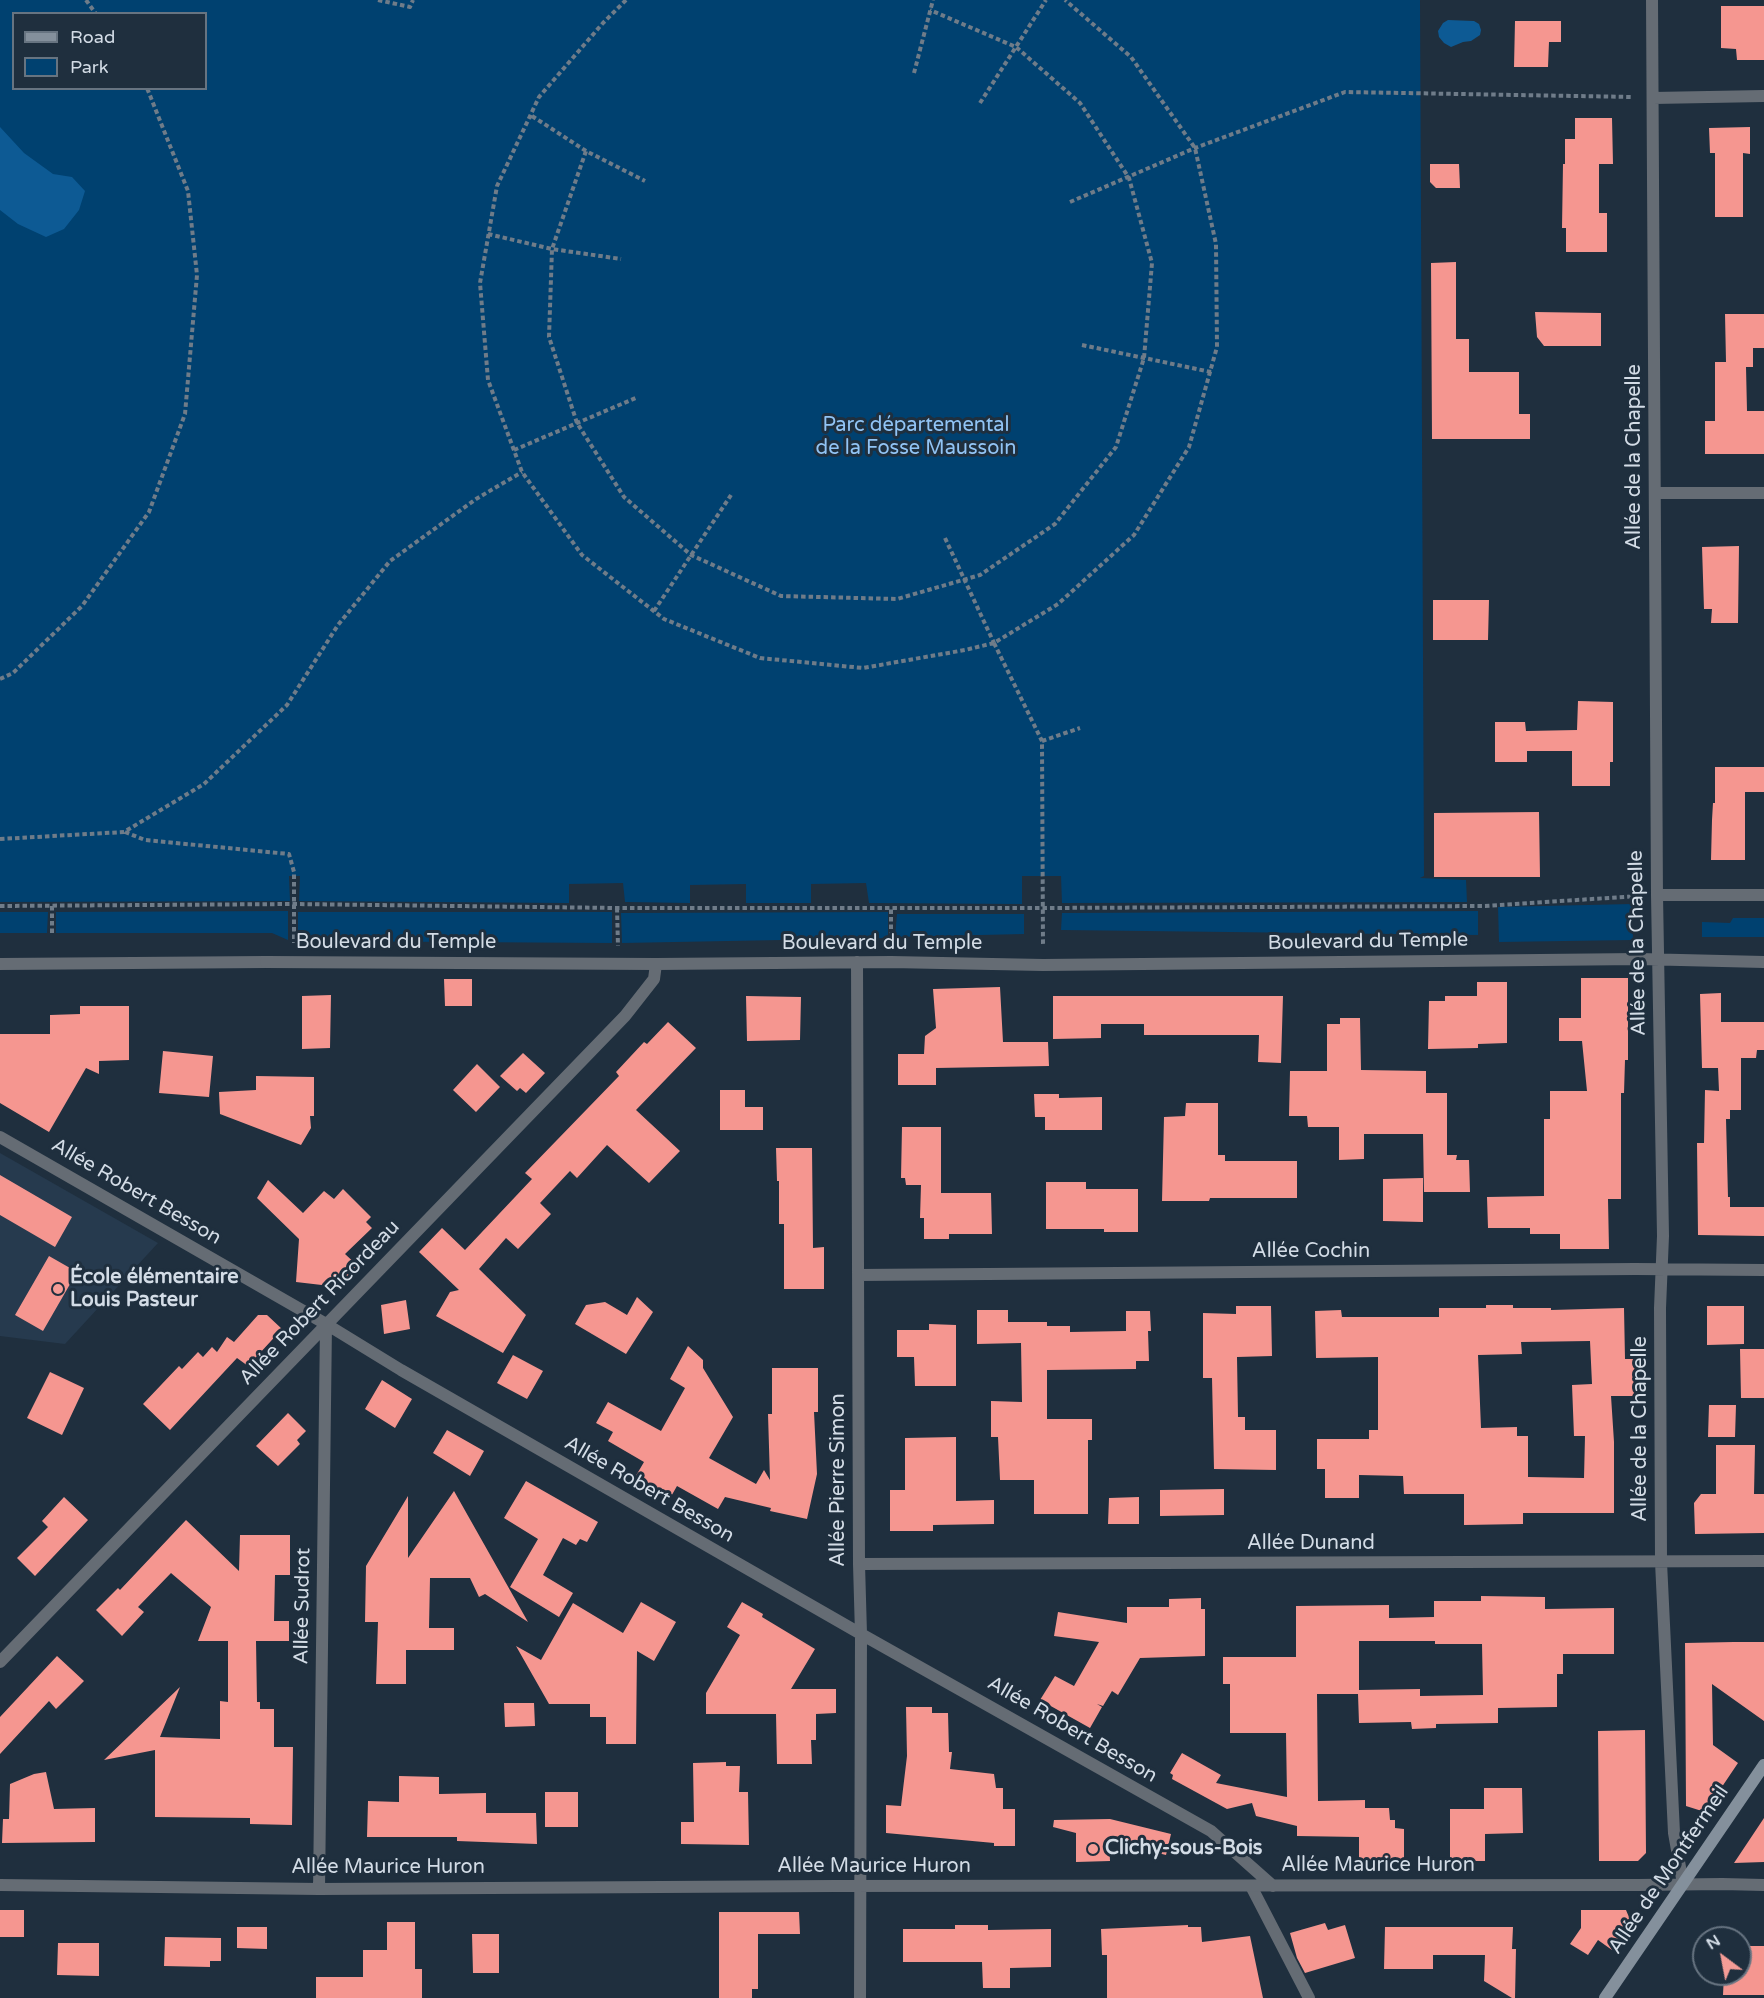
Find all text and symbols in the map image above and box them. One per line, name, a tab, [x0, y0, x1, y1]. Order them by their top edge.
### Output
legend	[12, 12, 207, 90]
text: Road	[70, 26, 115, 48]
text: Park	[70, 56, 108, 78]
street label: Allée de la Chapelle	[1623, 364, 1647, 550]
park label: Parc départemental de la Fosse Maussoin	[816, 414, 1016, 461]
street label: Allée de la Chapelle	[1624, 850, 1652, 1036]
street label: Boulevard du Temple	[1267, 928, 1469, 956]
street label: Boulevard du Temple	[296, 931, 496, 955]
street label: Boulevard du Temple	[782, 932, 982, 956]
street label: Allée Robert Besson	[47, 1134, 225, 1250]
street label: Allée Robert Ricordeau	[235, 1216, 405, 1390]
street label: Allée Cochin	[1252, 1240, 1370, 1264]
place label: École élémentaire Louis Pasteur	[70, 1266, 238, 1313]
marker: École élémentaire Louis Pasteur	[51, 1282, 65, 1296]
street label: Allée de la Chapelle	[1629, 1336, 1653, 1522]
street label: Allée Pierre Simon	[827, 1393, 851, 1567]
street label: Allée Robert Besson	[560, 1432, 738, 1548]
street label: Allée Dunand	[1247, 1532, 1375, 1556]
street label: Allée Sudrot	[290, 1547, 316, 1665]
street label: Allée Robert Besson	[983, 1672, 1161, 1788]
street label: Allée de Montfermeil	[1604, 1781, 1734, 1959]
place label: Clichy-sous-Bois	[1105, 1837, 1262, 1861]
marker: Clichy-sous-Bois	[1086, 1842, 1100, 1856]
street label: Allée Maurice Huron	[1281, 1854, 1475, 1878]
street label: Allée Maurice Huron	[777, 1855, 971, 1879]
street label: Allée Maurice Huron	[291, 1856, 485, 1880]
north arrow	[1692, 1926, 1752, 1986]
text: N	[1703, 1931, 1724, 1954]

